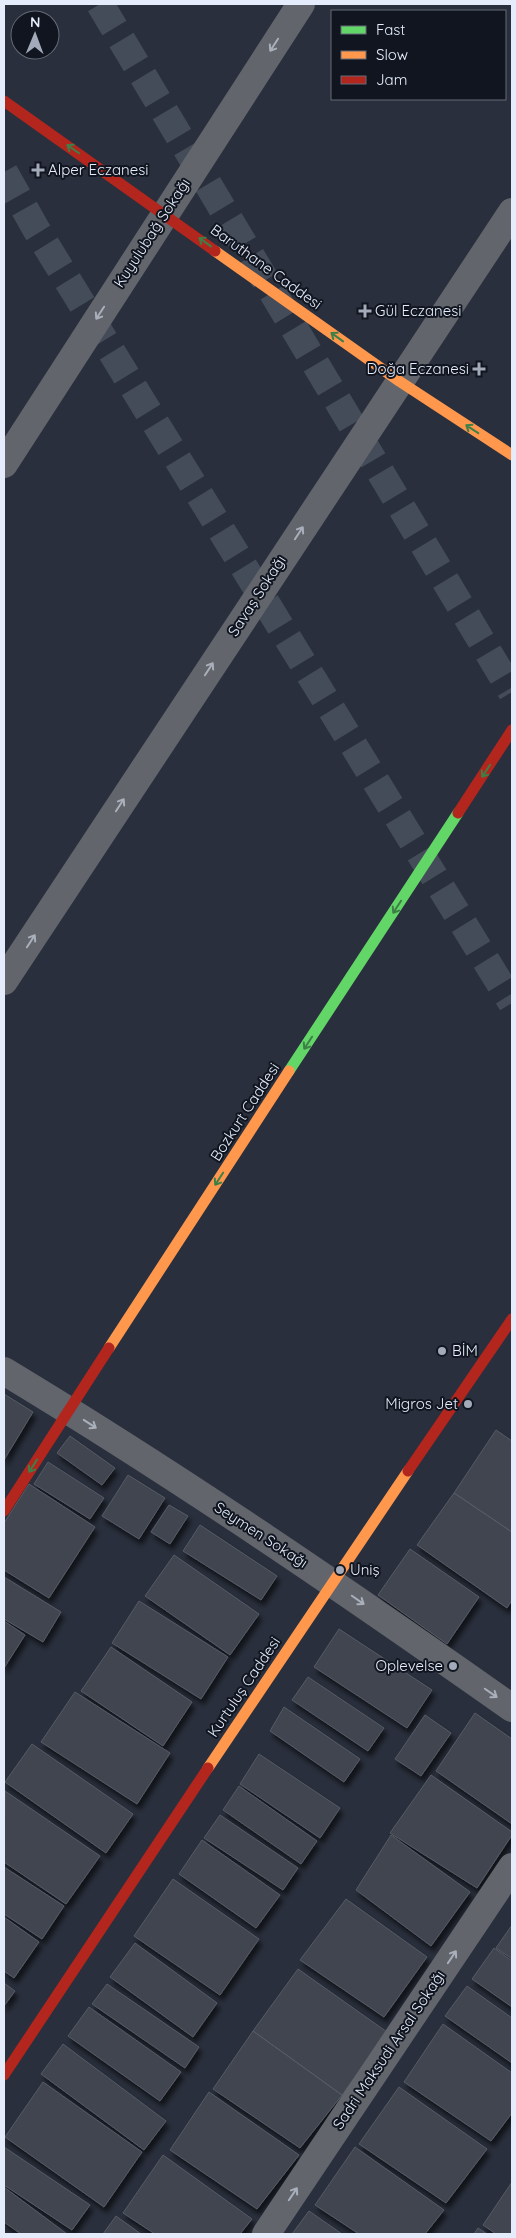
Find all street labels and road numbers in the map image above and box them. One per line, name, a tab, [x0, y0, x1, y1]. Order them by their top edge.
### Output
street label: Kuyulubağ Sokağı	[109, 175, 194, 291]
street label: Baruthane Caddesi	[207, 220, 326, 313]
street label: Savaş Sokağı	[223, 552, 290, 640]
street label: Bozkurt Caddesi	[206, 1059, 283, 1164]
street label: Seymen Sokağı	[211, 1497, 311, 1572]
street label: Kurtuluş Caddesi	[203, 1633, 284, 1740]
street label: Sadri Maksudi Arsal Sokağı	[328, 1967, 449, 2133]

